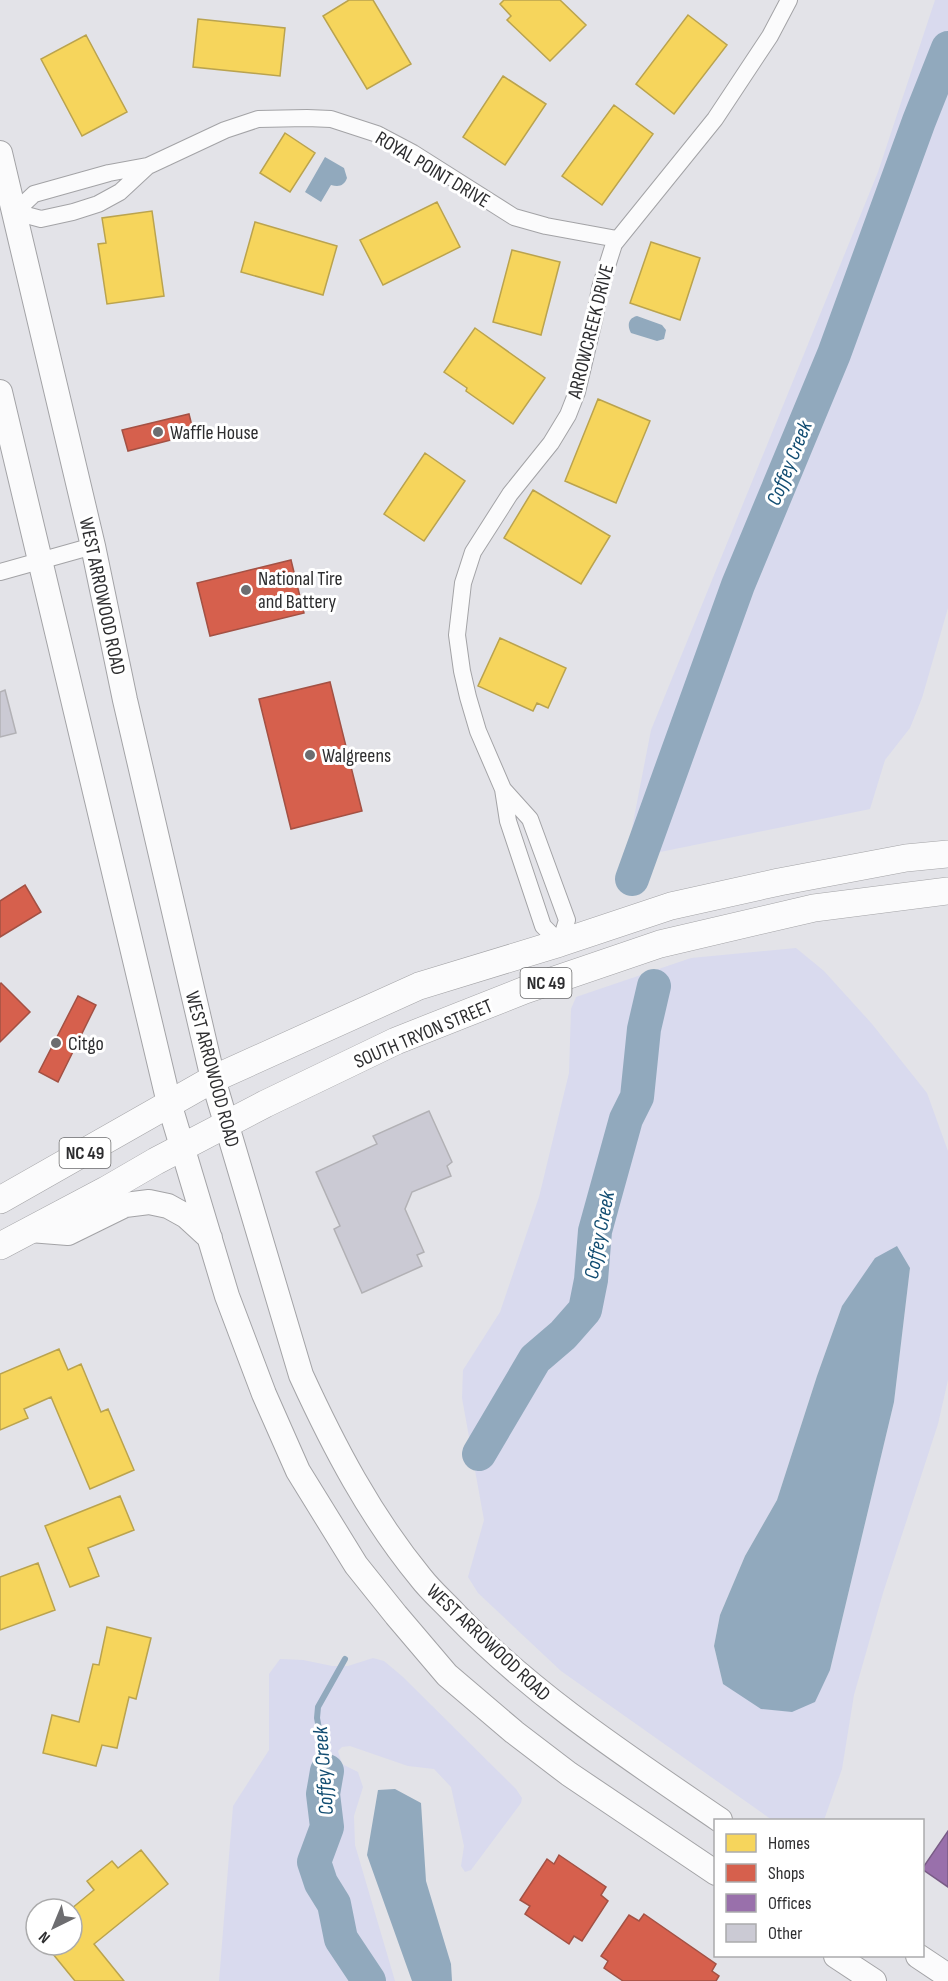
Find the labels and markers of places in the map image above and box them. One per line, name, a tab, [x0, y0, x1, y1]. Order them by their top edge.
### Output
place label: Waffle House	[170, 421, 259, 445]
marker: Waffle House	[151, 425, 165, 439]
place label: National Tire and Battery	[258, 567, 342, 614]
marker: National Tire and Battery	[239, 583, 253, 597]
place label: Walgreens	[322, 744, 391, 768]
marker: Walgreens	[303, 748, 317, 762]
place label: Citgo	[68, 1032, 104, 1056]
marker: Citgo	[49, 1036, 63, 1050]

